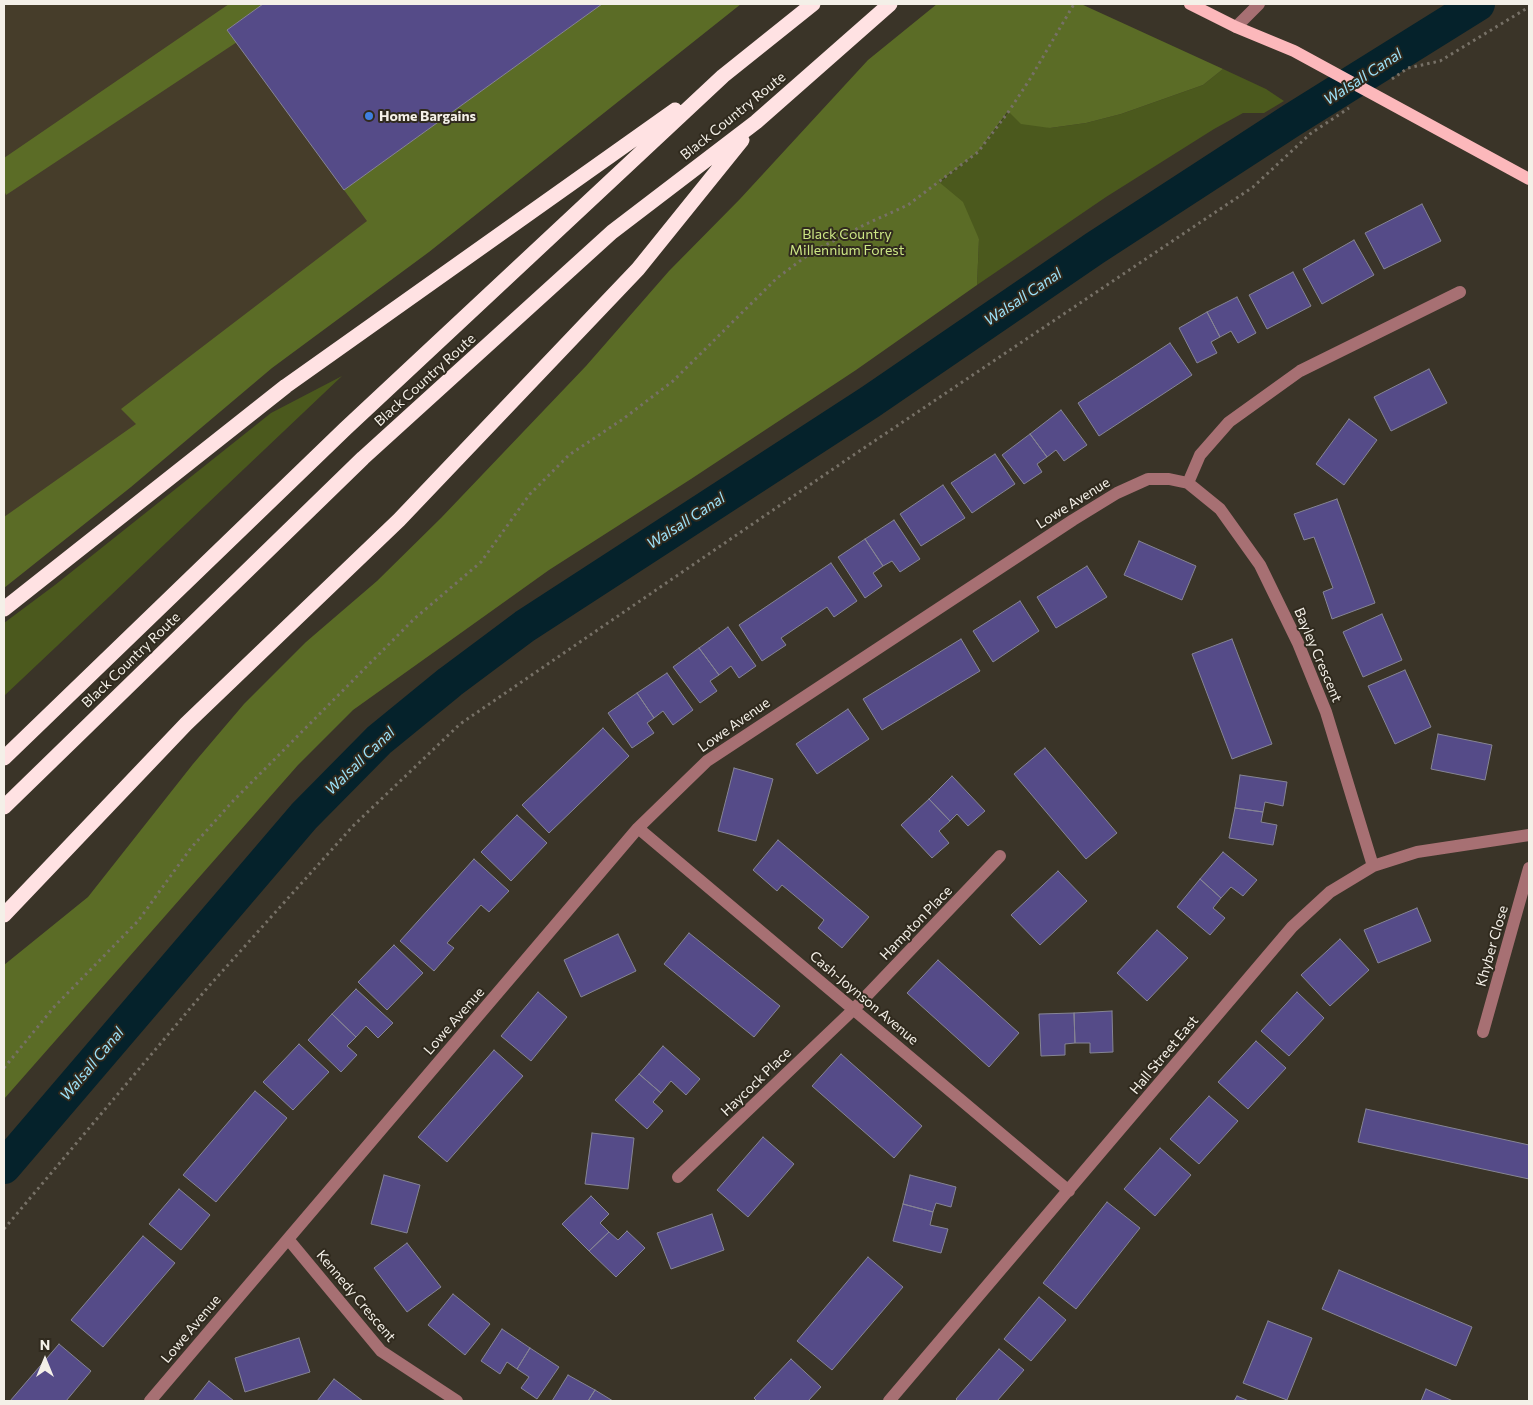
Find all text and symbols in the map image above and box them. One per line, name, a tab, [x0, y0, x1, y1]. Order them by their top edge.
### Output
water label: Walsall Canal	[1320, 45, 1406, 109]
street label: Black Country Route	[677, 68, 789, 164]
place label: Home Bargains	[379, 108, 476, 124]
marker: Home Bargains	[363, 110, 375, 122]
park label: Black Country Millennium Forest	[790, 226, 904, 258]
water label: Walsall Canal	[981, 264, 1065, 330]
street label: Black Country Route	[371, 330, 479, 430]
street label: Lowe Avenue	[1033, 474, 1113, 532]
water label: Walsall Canal	[643, 489, 729, 553]
street label: Bayley Crescent	[1291, 605, 1345, 705]
street label: Black Country Route	[78, 609, 184, 711]
street label: Lowe Avenue	[695, 694, 773, 756]
water label: Walsall Canal	[321, 723, 399, 799]
street label: Hampton Place	[876, 882, 956, 964]
street label: Khyber Close	[1472, 904, 1512, 988]
street label: Cash-Joynson Avenue	[806, 948, 922, 1048]
street label: Lowe Avenue	[420, 984, 488, 1058]
street label: Hall Street East	[1126, 1012, 1202, 1098]
water label: Walsall Canal	[56, 1024, 128, 1104]
street label: Haycock Place	[717, 1044, 795, 1120]
street label: Kennedy Crescent	[313, 1247, 399, 1345]
street label: Lowe Avenue	[158, 1291, 224, 1367]
north arrow	[20, 1335, 70, 1385]
text: N	[40, 1336, 50, 1353]

